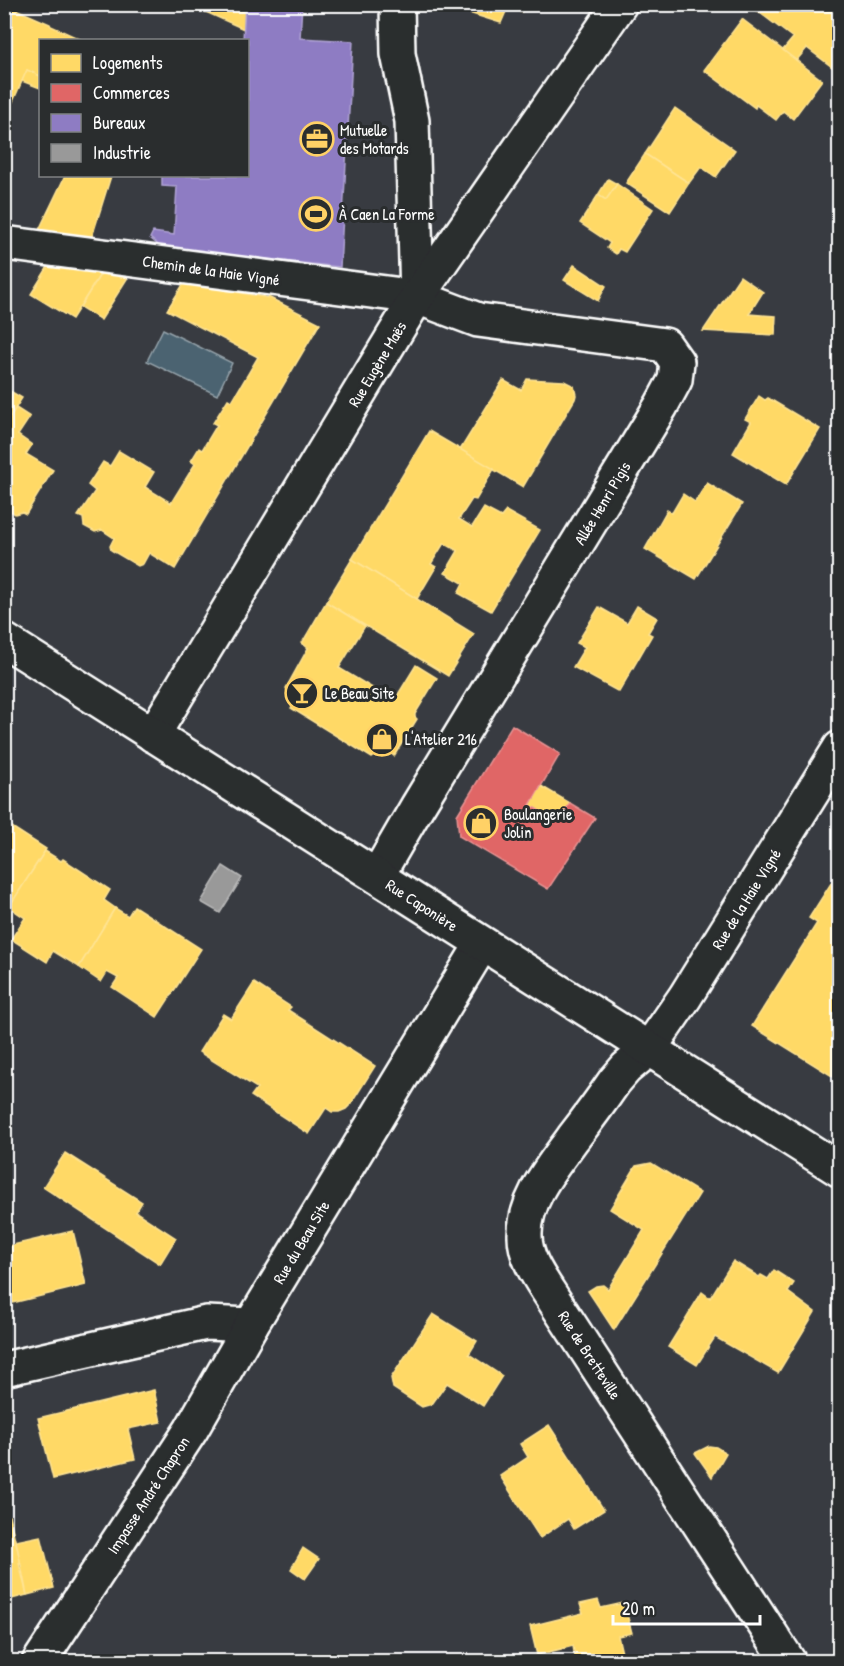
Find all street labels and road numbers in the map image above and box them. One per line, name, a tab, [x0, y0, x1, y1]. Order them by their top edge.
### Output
street label: Chemin de la Haie Vigné	[141, 249, 282, 291]
street label: Rue Eugène Maës	[343, 317, 411, 411]
street label: Allée Henri Pigis	[568, 457, 636, 549]
street label: Rue de la Haie Vigné	[706, 844, 786, 954]
street label: Rue Caponière	[382, 874, 463, 937]
street label: Rue du Beau Site	[267, 1196, 335, 1288]
street label: Rue de Bretteville	[553, 1307, 627, 1404]
street label: Impasse André Chapron	[102, 1432, 194, 1558]

